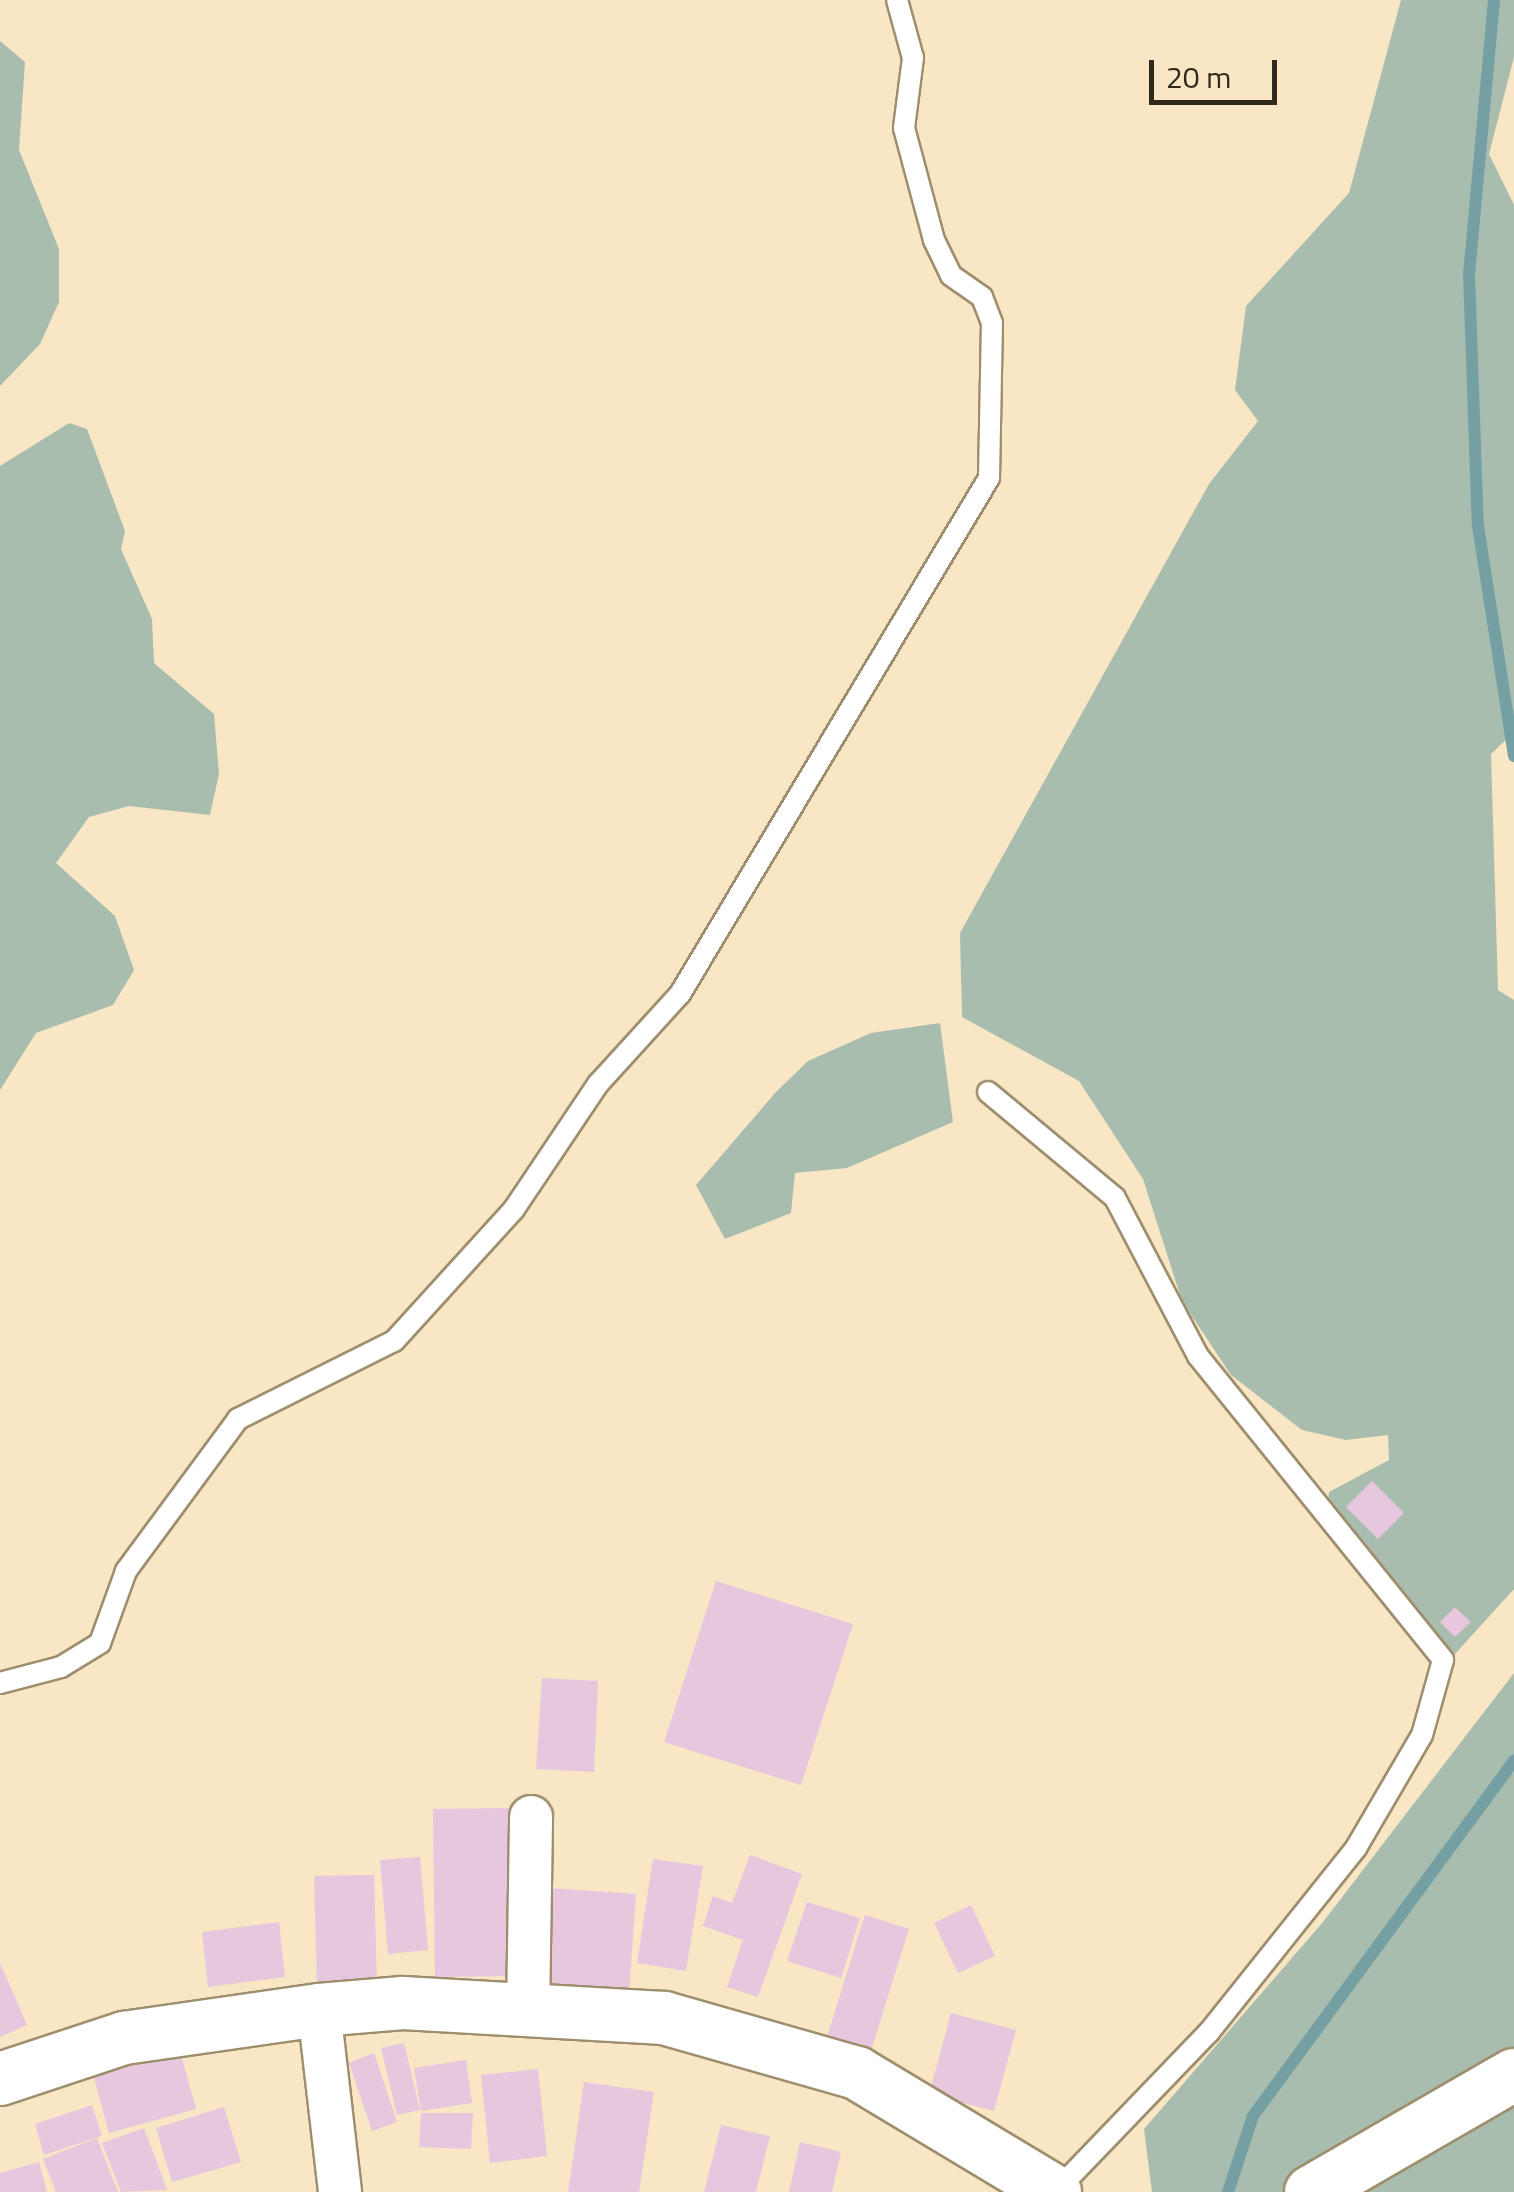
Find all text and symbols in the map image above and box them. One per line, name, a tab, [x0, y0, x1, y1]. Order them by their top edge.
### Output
scale bar	[1154, 40, 1282, 102]
text: 20 m	[1166, 54, 1231, 100]

